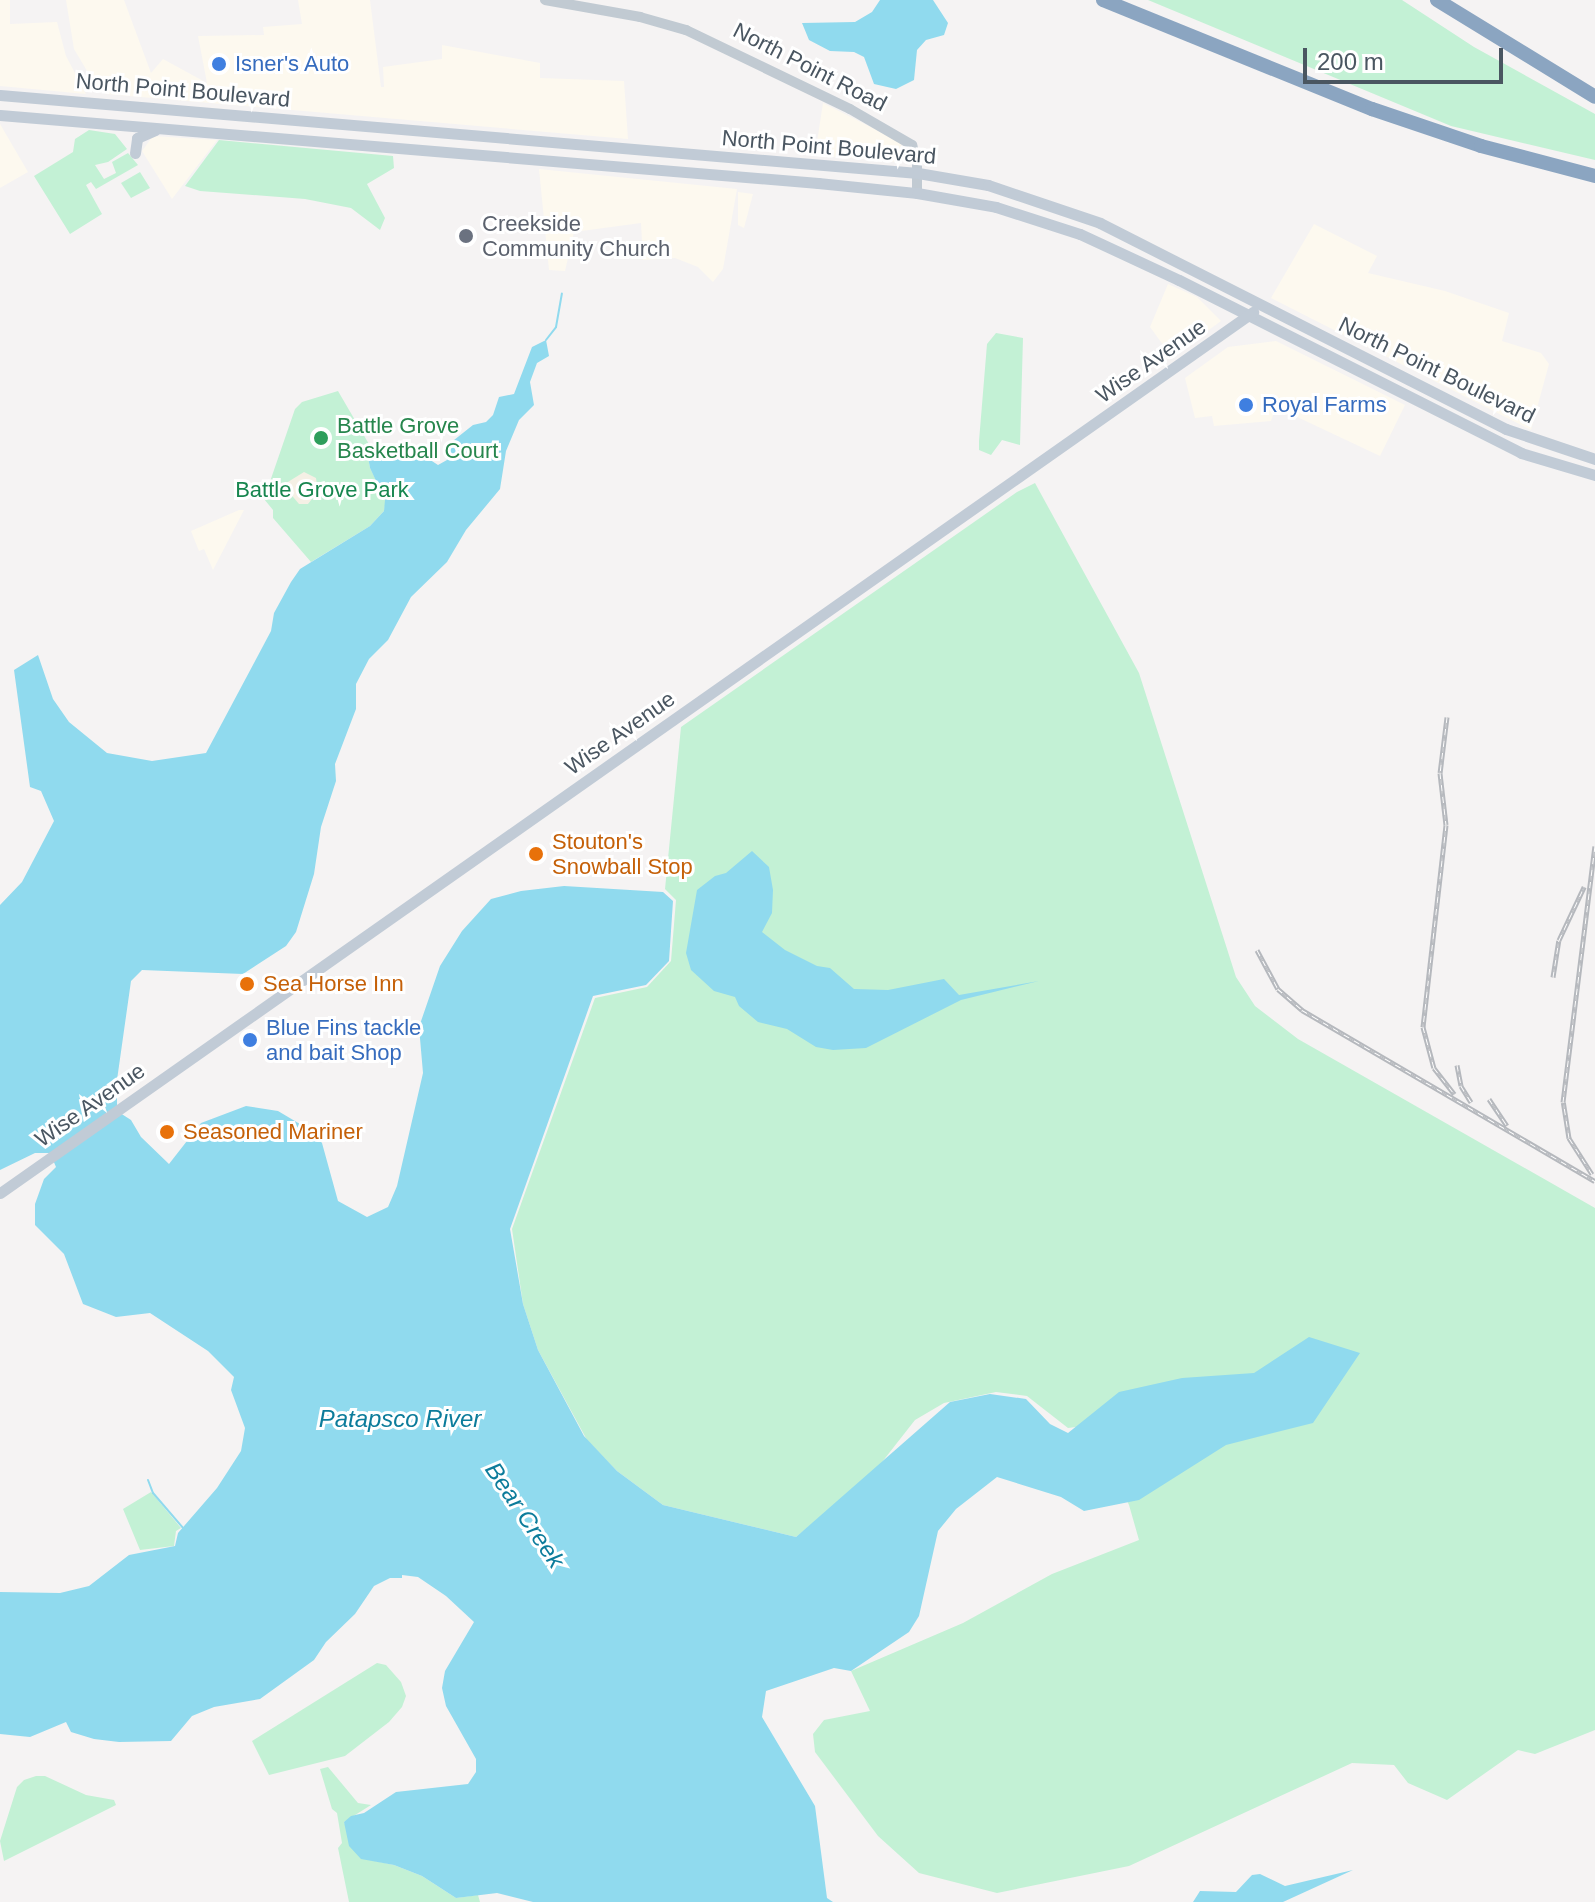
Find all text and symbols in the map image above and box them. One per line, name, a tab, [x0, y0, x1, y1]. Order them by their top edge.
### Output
street label: North Point Road	[729, 17, 891, 117]
scale bar	[1307, 32, 1507, 82]
text: 200 m	[1317, 48, 1384, 75]
place label: Isner's Auto	[235, 51, 350, 77]
marker: Isner's Auto	[210, 55, 228, 73]
street label: North Point Boulevard	[75, 67, 291, 113]
street label: North Point Boulevard	[721, 124, 937, 170]
place label: Creekside Community Church	[482, 210, 670, 262]
marker: Creekside Community Church	[457, 227, 475, 245]
street label: North Point Boulevard	[1334, 311, 1540, 429]
street label: Wise Avenue	[1091, 313, 1211, 409]
place label: Royal Farms	[1262, 392, 1387, 418]
marker: Royal Farms	[1237, 396, 1255, 414]
place label: Battle Grove Basketball Court	[337, 412, 498, 464]
marker: Battle Grove Basketball Court	[312, 429, 330, 447]
park label: Battle Grove Park	[235, 477, 409, 503]
street label: Wise Avenue	[560, 685, 680, 781]
place label: Stouton's Snowball Stop	[552, 828, 693, 880]
marker: Stouton's Snowball Stop	[527, 845, 545, 863]
place label: Sea Horse Inn	[263, 971, 404, 997]
marker: Sea Horse Inn	[238, 975, 256, 993]
place label: Blue Fins tackle and bait Shop	[266, 1014, 421, 1066]
marker: Blue Fins tackle and bait Shop	[241, 1031, 259, 1049]
street label: Wise Avenue	[30, 1057, 150, 1153]
place label: Seasoned Mariner	[183, 1119, 363, 1145]
marker: Seasoned Mariner	[158, 1123, 176, 1141]
water label: Patapsco River	[319, 1405, 481, 1433]
water label: Bear Creek	[479, 1457, 571, 1573]

